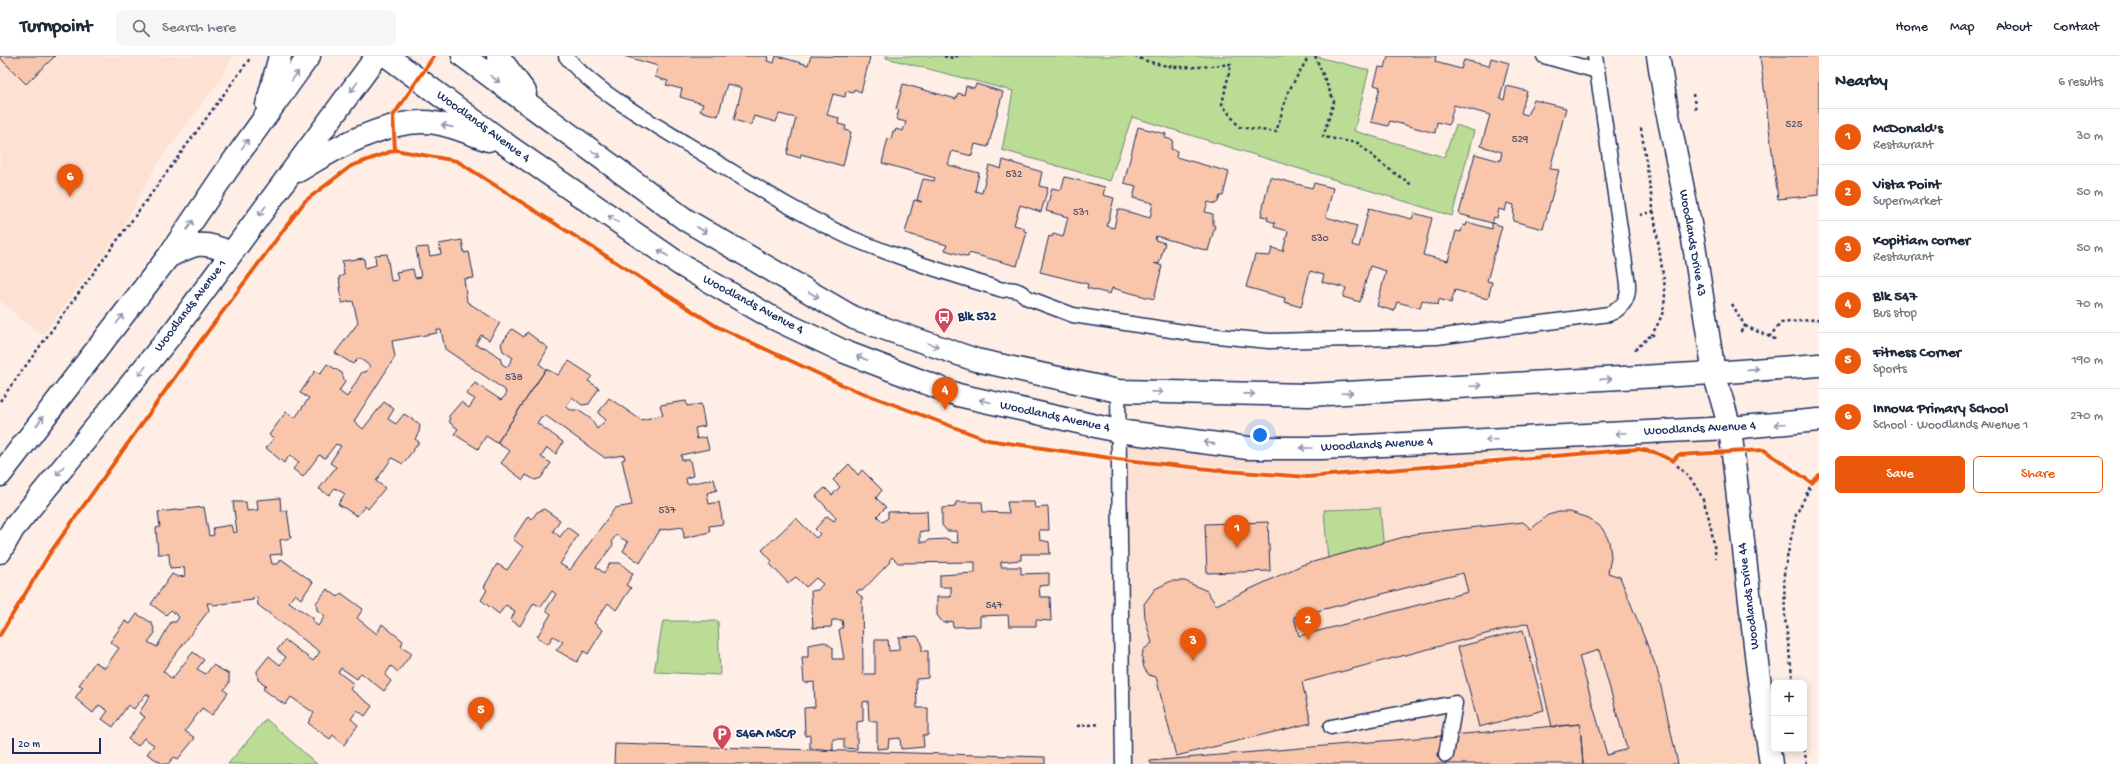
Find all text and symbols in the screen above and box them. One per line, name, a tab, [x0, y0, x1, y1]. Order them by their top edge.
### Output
search box	[116, 10, 396, 46]
text: Turnpoint	[20, 16, 92, 39]
icon: search	[130, 17, 152, 39]
text: Search here	[162, 19, 236, 37]
text: Home	[1896, 19, 1928, 36]
text: Map	[1950, 19, 1974, 36]
text: About	[1996, 19, 2032, 36]
text: Contact	[2054, 19, 2099, 36]
one-way arrow	[290, 70, 299, 81]
text: Nearby	[1835, 72, 1888, 92]
one-way arrow	[489, 75, 500, 83]
text: 6 results	[2058, 75, 2103, 90]
one-way arrow	[350, 82, 358, 93]
street label: Woodlands Avenue 4	[433, 88, 533, 166]
house number: 525	[1786, 119, 1803, 131]
text: McDonald's	[1873, 120, 1943, 138]
one-way arrow	[441, 122, 454, 129]
text: 1	[1845, 129, 1851, 144]
text: 30 m	[2077, 129, 2103, 144]
house number: 529	[1512, 134, 1529, 146]
text: Restaurant	[1873, 138, 1933, 153]
one-way arrow	[241, 139, 250, 150]
one-way arrow	[590, 150, 601, 158]
pin: 6	[57, 164, 83, 197]
house number: 532	[1006, 169, 1023, 181]
text: Vista Point	[1873, 176, 1941, 194]
text: 2	[1845, 185, 1851, 200]
text: 50 m	[2076, 185, 2103, 200]
street label: Woodlands Drive 43	[1675, 188, 1709, 298]
text: Supermarket	[1873, 194, 1942, 209]
one-way arrow	[258, 205, 266, 216]
house number: 531	[1073, 207, 1089, 219]
one-way arrow	[608, 215, 619, 223]
one-way arrow	[186, 219, 194, 231]
one-way arrow	[696, 226, 708, 234]
text: Kopitiam corner	[1873, 232, 1970, 250]
house number: 530	[1311, 233, 1329, 245]
text: 3	[1845, 241, 1851, 256]
text: 50 m	[2076, 241, 2103, 256]
one-way arrow	[657, 249, 669, 257]
text: Restaurant	[1873, 250, 1933, 265]
street label: Woodlands Avenue 1	[152, 257, 230, 355]
street label: Woodlands Avenue 4	[700, 272, 806, 338]
text: Blk 547	[1873, 288, 1917, 306]
one-way arrow	[808, 291, 820, 299]
text: 4	[1845, 297, 1851, 312]
text: 70 m	[2077, 297, 2103, 312]
bus stop icon: Blk 532	[933, 306, 955, 334]
text: Bus stop	[1873, 306, 1917, 321]
place label: Blk 532	[957, 310, 997, 325]
one-way arrow	[116, 313, 124, 324]
one-way arrow	[927, 342, 939, 350]
text: Fitness Corner	[1873, 344, 1961, 362]
text: 5	[1845, 353, 1851, 368]
text: 190 m	[2072, 353, 2103, 368]
one-way arrow	[857, 354, 869, 362]
text: Sports	[1873, 362, 1907, 377]
one-way arrow	[138, 365, 147, 376]
one-way arrow	[1746, 366, 1759, 373]
house number: 538	[505, 372, 523, 384]
one-way arrow	[1599, 375, 1612, 382]
pin: 4	[932, 377, 958, 410]
one-way arrow	[1469, 382, 1482, 390]
one-way arrow	[1150, 388, 1163, 396]
one-way arrow	[1242, 390, 1255, 398]
one-way arrow	[1340, 390, 1353, 397]
one-way arrow	[978, 397, 991, 405]
street label: Woodlands Avenue 4	[999, 398, 1111, 436]
text: Innova Primary School	[1873, 400, 2008, 418]
text: 6	[1845, 409, 1851, 424]
text: 270 m	[2070, 409, 2103, 424]
one-way arrow	[36, 416, 45, 427]
text: School · Woodlands Avenue 1	[1873, 418, 2028, 433]
street label: Woodlands Avenue 4	[1644, 419, 1756, 439]
one-way arrow	[1774, 420, 1787, 427]
your location	[1250, 425, 1270, 445]
one-way arrow	[1615, 430, 1628, 437]
street label: Woodlands Avenue 4	[1321, 435, 1433, 455]
one-way arrow	[1485, 436, 1498, 443]
one-way arrow	[1203, 439, 1216, 447]
one-way arrow	[1300, 444, 1313, 452]
button: Save	[1835, 456, 1965, 493]
button: Share	[1973, 456, 2103, 493]
one-way arrow	[56, 466, 64, 477]
house number: 537	[658, 505, 676, 517]
pin: 1	[1224, 515, 1250, 548]
street label: Woodlands Drive 44	[1735, 542, 1763, 650]
house number: 547	[986, 600, 1003, 612]
pin: 2	[1295, 607, 1321, 640]
pin: 3	[1180, 628, 1206, 661]
map controls	[1771, 680, 1807, 752]
button: +	[1771, 680, 1807, 716]
pin: 5	[468, 697, 494, 730]
button: −	[1771, 716, 1807, 752]
parking icon: 546A MSCP	[711, 723, 733, 751]
place label: 546A MSCP	[736, 727, 796, 742]
scale bar	[12, 736, 101, 755]
text: 20 m	[18, 739, 40, 751]

